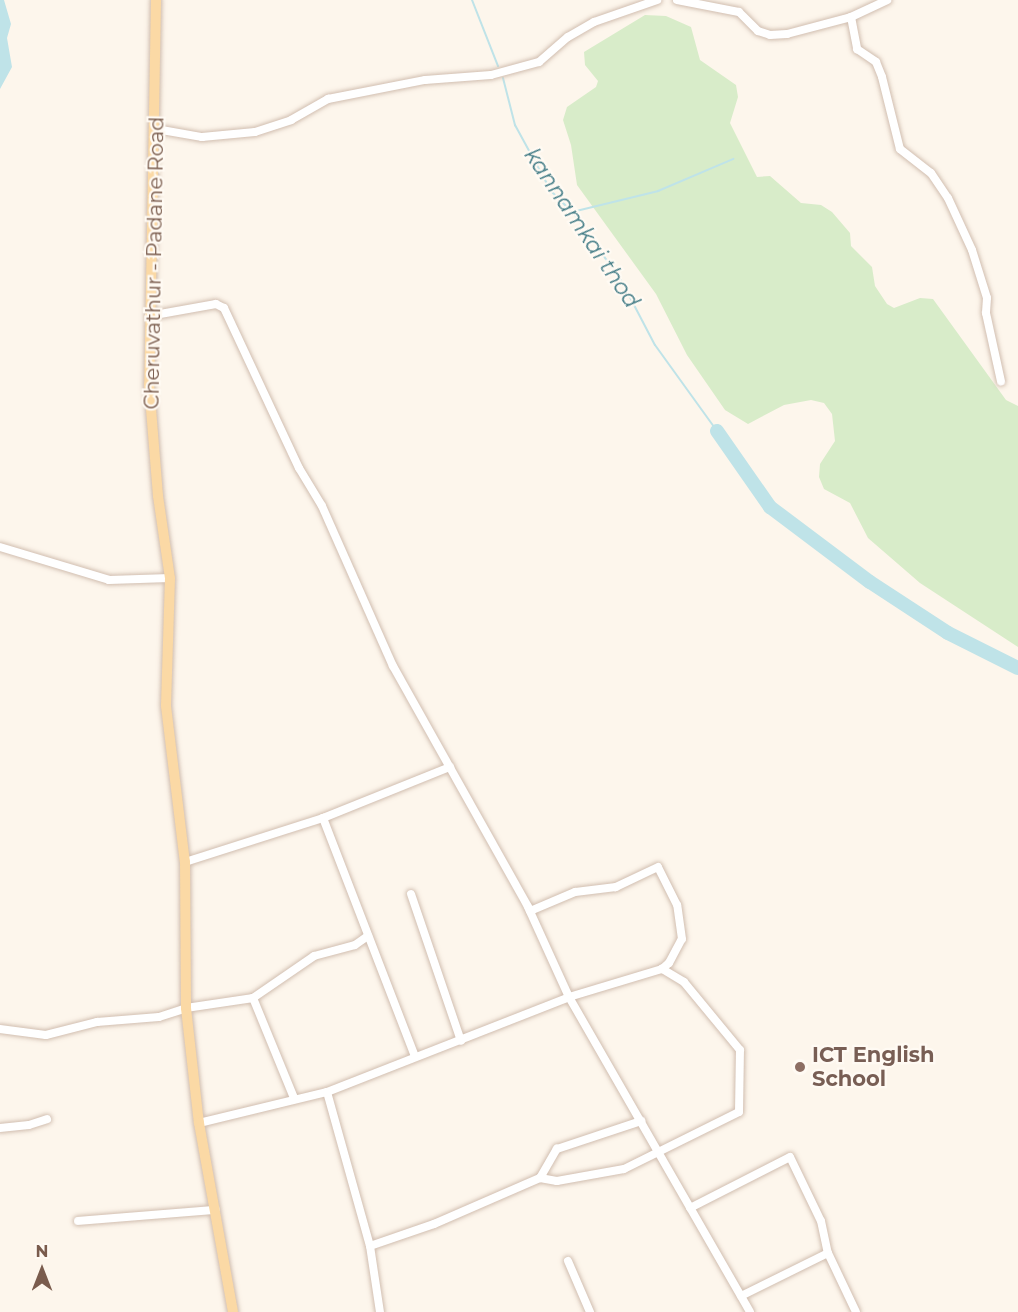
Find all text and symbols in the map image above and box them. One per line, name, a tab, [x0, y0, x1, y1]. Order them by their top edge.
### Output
street label: Cheruvathur - Padane Road	[139, 116, 169, 410]
water label: kannamkai thod	[519, 143, 645, 313]
place label: ICT English School	[812, 1042, 934, 1092]
marker: ICT English School	[793, 1060, 807, 1074]
north arrow	[12, 1240, 72, 1300]
text: N	[36, 1242, 48, 1261]

